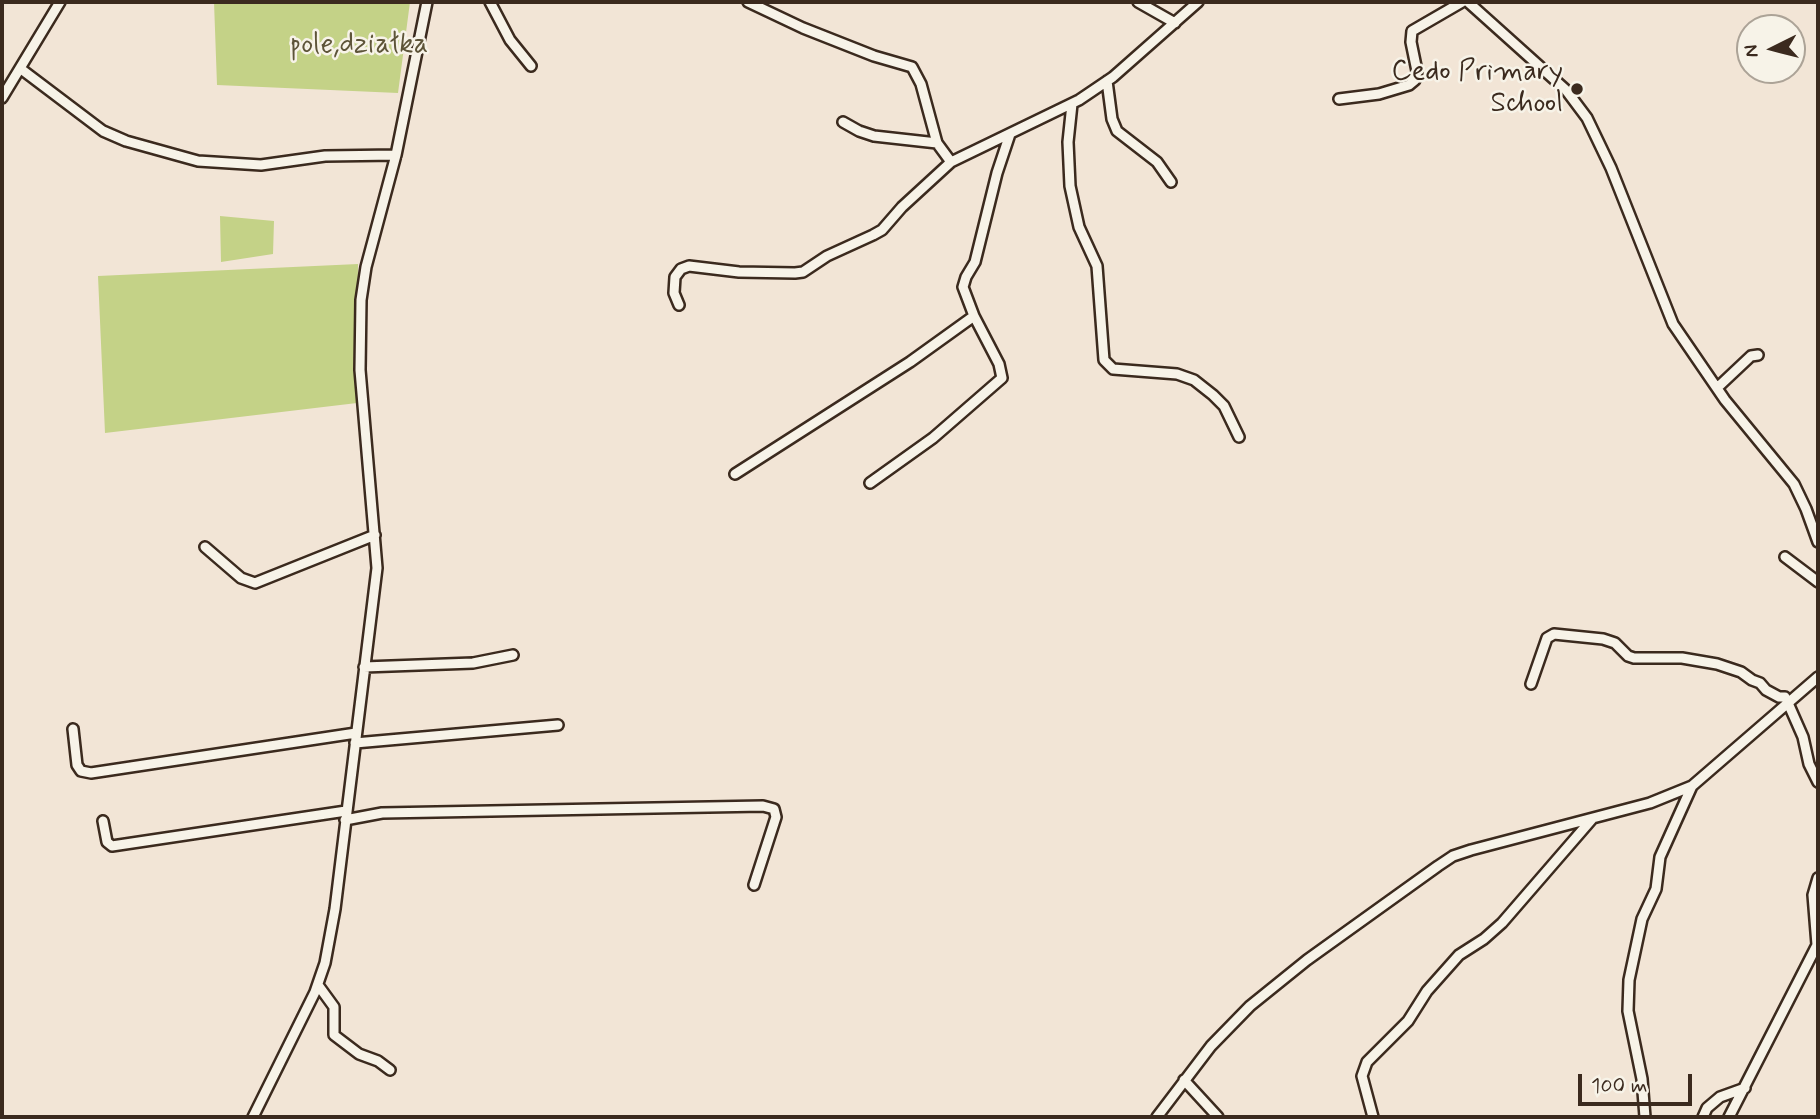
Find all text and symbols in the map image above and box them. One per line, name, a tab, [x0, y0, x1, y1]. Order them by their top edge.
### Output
north arrow	[1736, 14, 1806, 84]
park label: pole,działka	[290, 29, 428, 63]
text: N	[1739, 43, 1765, 59]
place label: Cedo Primary School	[1391, 56, 1563, 122]
marker: Cedo Primary School	[1569, 81, 1585, 97]
scale bar	[1582, 1060, 1696, 1104]
text: 100 m	[1591, 1072, 1647, 1100]

